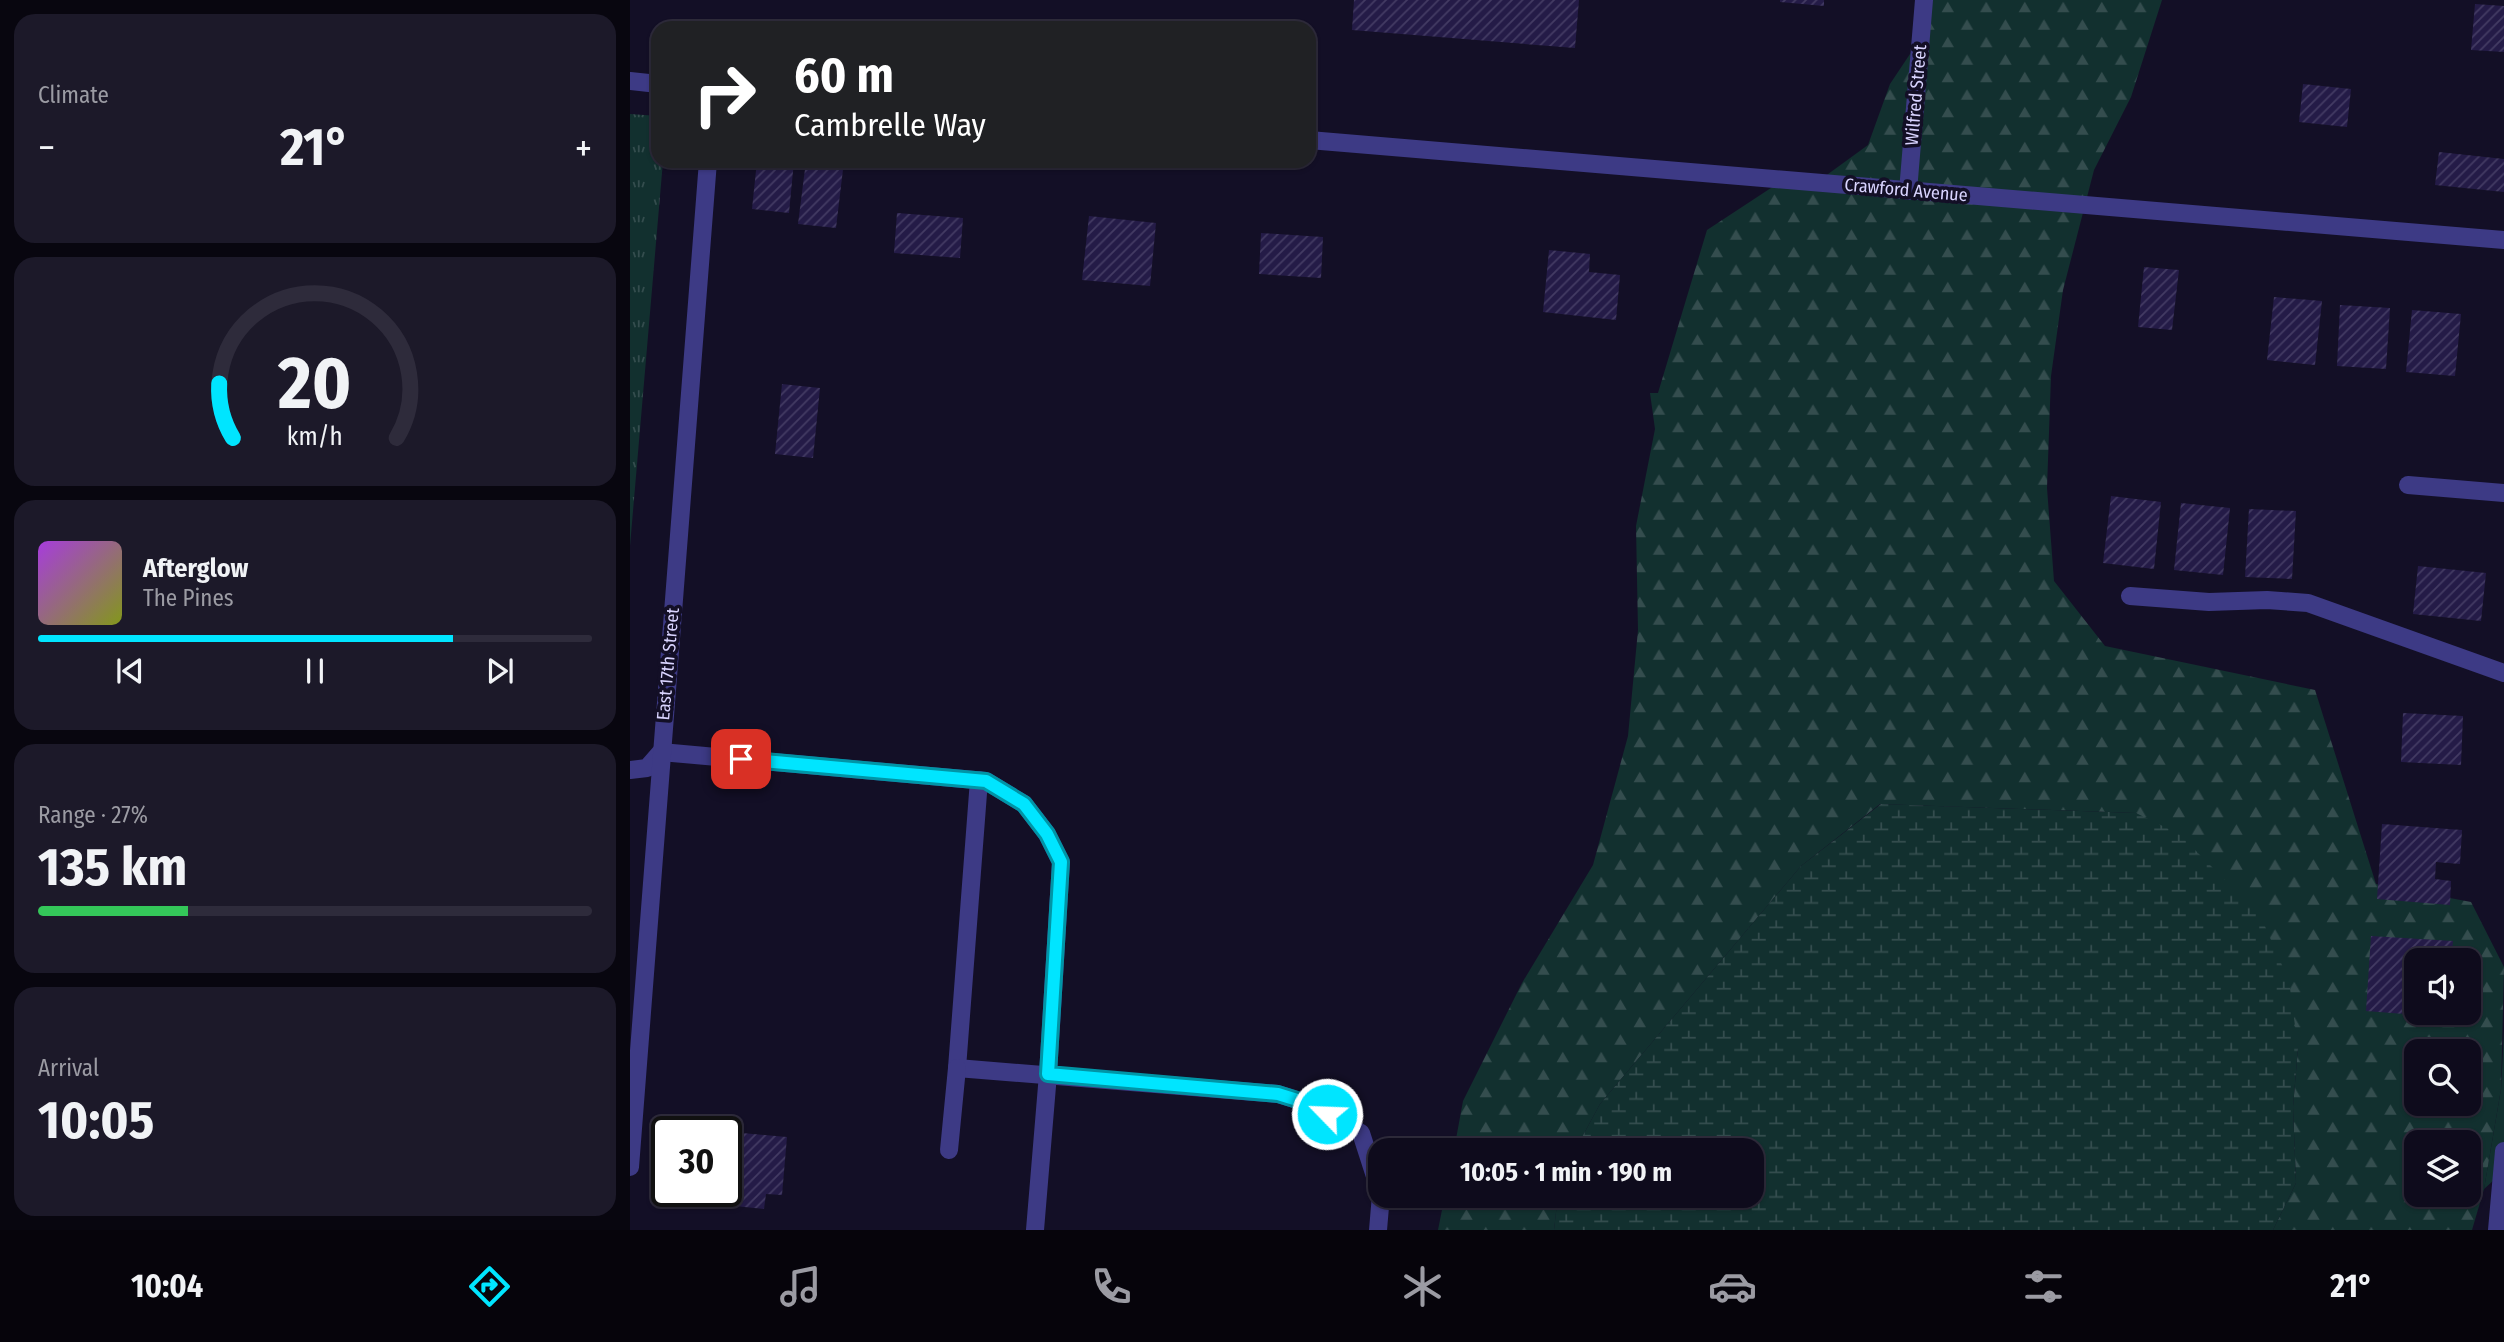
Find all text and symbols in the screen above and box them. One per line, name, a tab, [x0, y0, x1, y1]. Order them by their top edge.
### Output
street label: Wilfred Street	[1901, 44, 1931, 146]
text: 60 m	[794, 46, 894, 105]
icon: right	[679, 49, 770, 140]
text: Climate	[38, 81, 109, 109]
text: Cambrelle Way	[794, 106, 986, 144]
text: 21°	[280, 116, 350, 179]
text: −	[38, 125, 55, 171]
text: +	[575, 125, 592, 171]
street label: Crawford Avenue	[1843, 174, 1969, 206]
text: 20	[277, 340, 352, 427]
text: km/h	[287, 422, 343, 452]
text: Afterglow	[143, 553, 248, 584]
text: The Pines	[143, 584, 234, 612]
street label: East 17th Street	[652, 607, 684, 721]
icon: previous	[111, 652, 149, 690]
icon: pause	[296, 652, 334, 690]
icon: next	[481, 652, 519, 690]
pin	[711, 729, 771, 789]
icon: arrive	[722, 740, 760, 778]
text: Range · 27%	[38, 801, 148, 829]
text: 135 km	[38, 836, 187, 899]
map controls	[2404, 948, 2481, 1207]
button: sound	[2404, 948, 2481, 1025]
button: search	[2404, 1039, 2481, 1116]
text: Arrival	[38, 1054, 99, 1082]
position arrow	[1290, 1077, 1364, 1151]
text: 10:05	[38, 1089, 154, 1152]
speed limit sign: 30	[651, 1116, 742, 1207]
button: layers	[2404, 1130, 2481, 1207]
text: 10:05 · 1 min · 190 m	[1460, 1157, 1672, 1188]
icon: directions	[465, 1262, 514, 1311]
icon: music	[776, 1262, 825, 1311]
icon: phone	[1087, 1262, 1136, 1311]
icon: climate	[1398, 1262, 1447, 1311]
icon: car	[1708, 1262, 1757, 1311]
icon: filters	[2019, 1262, 2068, 1311]
text: 10:04	[131, 1267, 203, 1305]
text: 21°	[2330, 1267, 2373, 1305]

